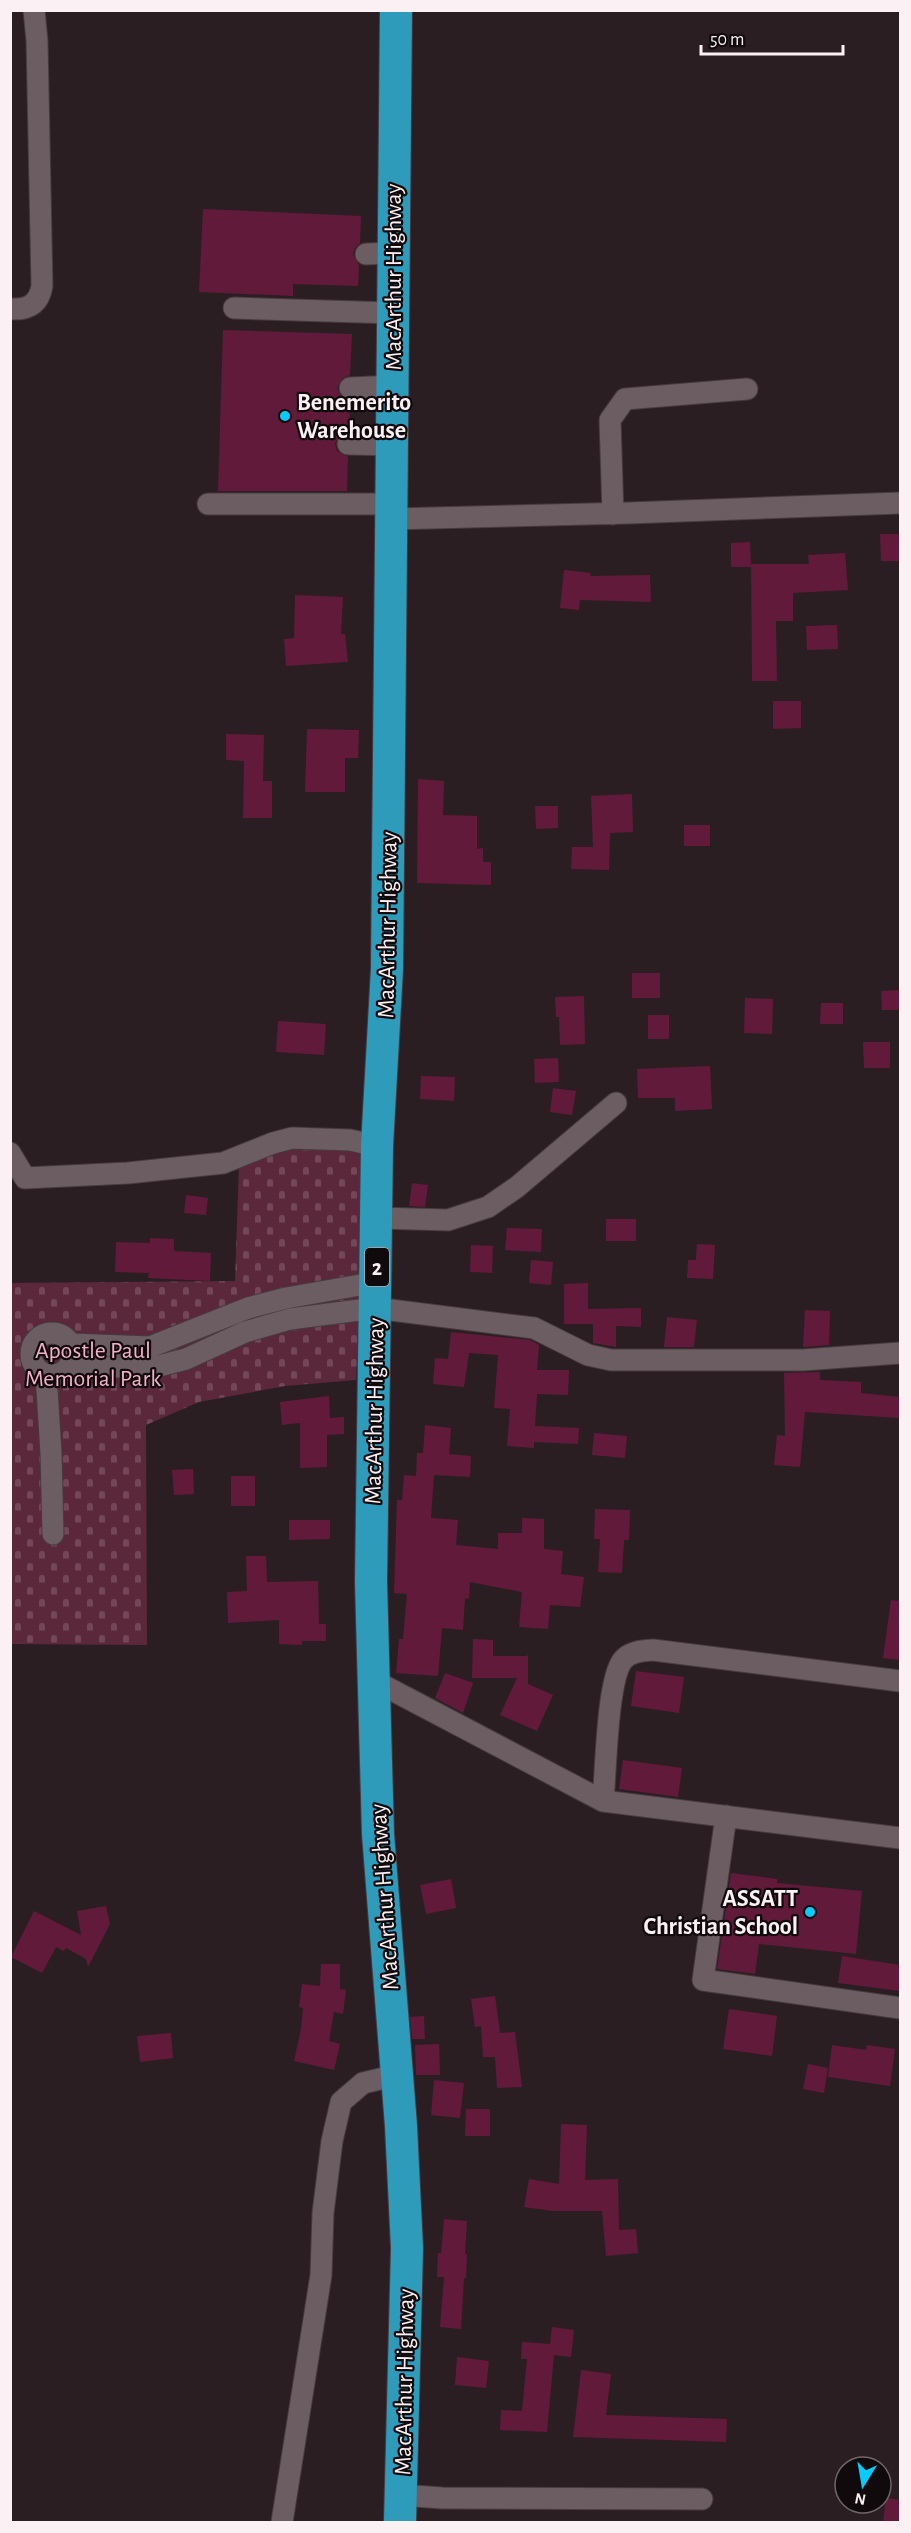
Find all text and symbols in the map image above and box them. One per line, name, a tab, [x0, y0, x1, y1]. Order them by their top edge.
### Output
scale bar	[701, 18, 844, 56]
text: 50 m	[710, 31, 744, 49]
street label: MacArthur Highway	[382, 184, 406, 370]
place label: Benemerito Warehouse	[297, 391, 411, 443]
marker: Benemerito Warehouse	[278, 409, 292, 423]
street label: MacArthur Highway	[374, 831, 402, 1019]
road number: 2	[365, 1248, 389, 1286]
street label: MacArthur Highway	[361, 1317, 389, 1505]
park label: Apostle Paul Memorial Park	[25, 1339, 161, 1391]
street label: MacArthur Highway	[367, 1803, 403, 1991]
place label: ASSATT Christian School	[643, 1887, 798, 1939]
marker: ASSATT Christian School	[803, 1905, 817, 1919]
street label: MacArthur Highway	[391, 2288, 419, 2476]
north arrow	[833, 2455, 893, 2515]
text: N	[853, 2490, 867, 2508]

